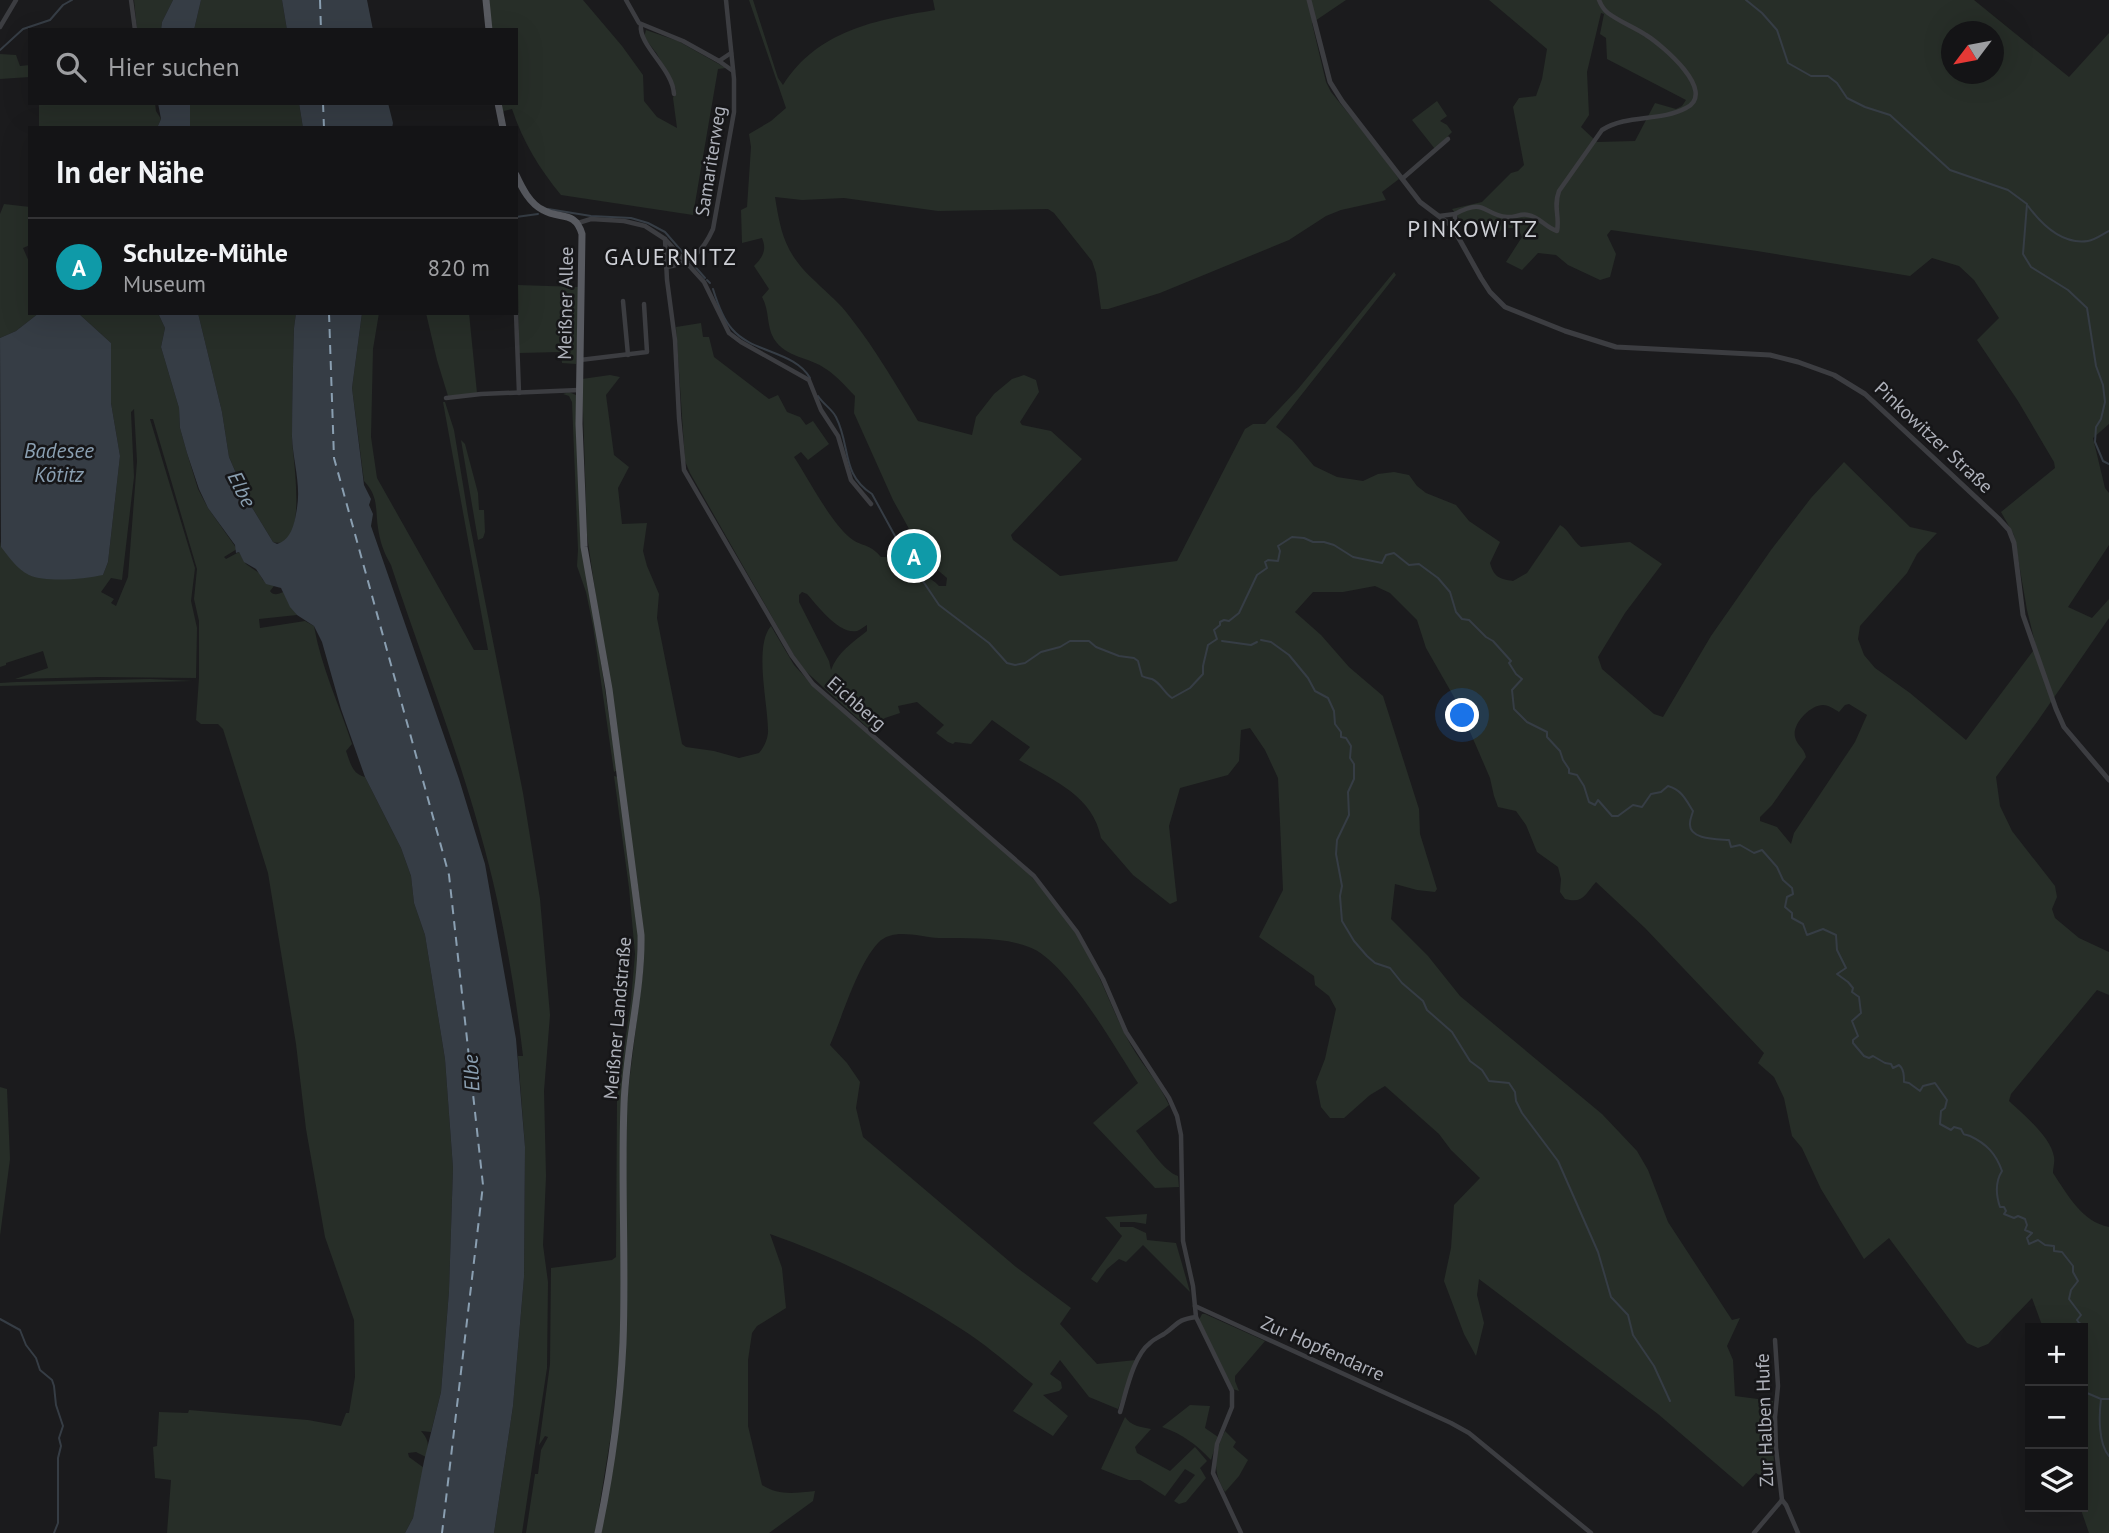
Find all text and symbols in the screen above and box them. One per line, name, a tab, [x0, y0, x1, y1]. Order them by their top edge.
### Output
north arrow	[1941, 21, 2004, 84]
search box	[28, 28, 518, 105]
icon: search	[52, 48, 90, 86]
text: Hier suchen	[108, 50, 240, 83]
street label: Samariterweg	[689, 104, 731, 218]
text: In der Nähe	[56, 152, 204, 191]
district label: PINKOWITZ	[1407, 214, 1539, 243]
text: Schulze-Mühle	[123, 236, 288, 269]
district label: GAUERNITZ	[604, 242, 738, 271]
street label: Meißner Allee	[552, 246, 578, 360]
text: A	[72, 253, 86, 282]
text: 820 m	[428, 253, 490, 282]
text: Museum	[123, 269, 206, 298]
street label: Pinkowitzer Straße	[1870, 376, 1998, 498]
water label: Badesee Kötitz	[24, 437, 94, 488]
water label: Elbe	[222, 466, 263, 512]
pin: A	[891, 530, 937, 582]
street label: Eichberg	[822, 671, 892, 735]
your location	[1445, 698, 1479, 732]
street label: Meißner Landstraße	[598, 936, 636, 1100]
water label: Elbe	[457, 1054, 485, 1092]
street label: Zur Hopfendarre	[1257, 1310, 1389, 1386]
map controls	[2025, 1323, 2088, 1512]
button: +	[2025, 1323, 2088, 1386]
street label: Zur Halben Hufe	[1750, 1353, 1778, 1487]
button: −	[2025, 1386, 2088, 1449]
button: layers	[2025, 1449, 2088, 1512]

